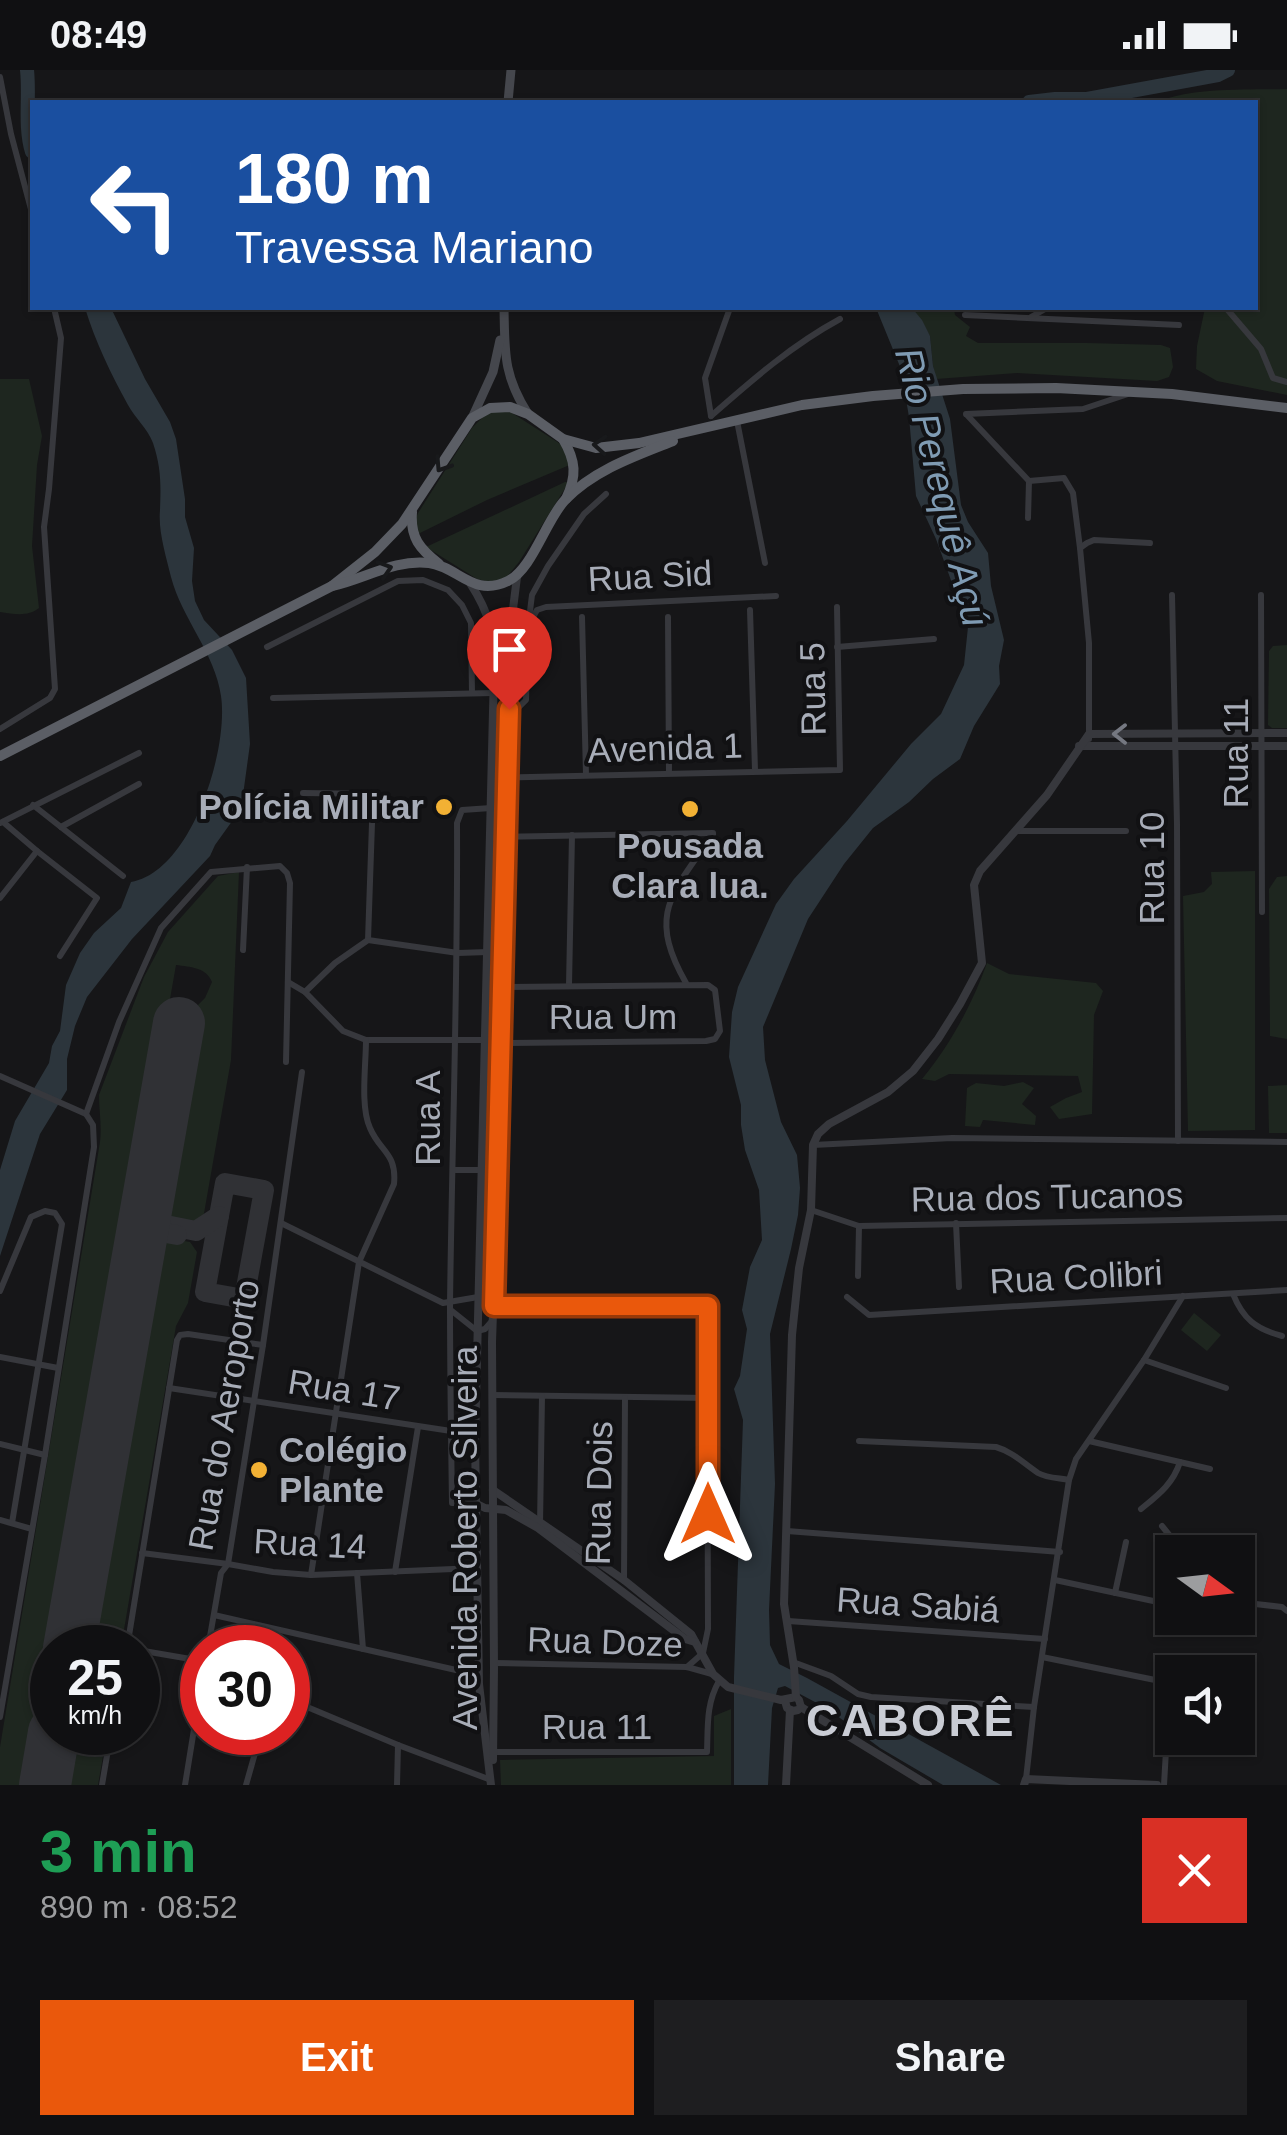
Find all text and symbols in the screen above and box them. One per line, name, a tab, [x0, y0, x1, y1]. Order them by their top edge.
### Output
text: 08:49	[50, 14, 147, 56]
icon: left	[70, 140, 200, 270]
text: 180 m	[235, 140, 433, 218]
text: Travessa Mariano	[235, 222, 593, 273]
water label: Rio Perequê Açú	[887, 343, 997, 631]
one-way arrow	[592, 435, 608, 457]
one-way arrow	[435, 454, 454, 472]
street label: Rua Sid	[587, 553, 713, 598]
one-way arrow	[376, 560, 393, 580]
pin	[467, 607, 552, 710]
icon: arrive	[482, 622, 537, 677]
street label: Rua 5	[792, 642, 833, 736]
street label: Rua 11	[1216, 698, 1255, 808]
one-way arrow	[1111, 723, 1126, 745]
street label: Avenida 1	[587, 725, 743, 770]
place label: Polícia Militar	[198, 787, 424, 826]
marker: Polícia Militar	[433, 796, 455, 818]
marker: Pousada Clara lua.	[679, 798, 701, 820]
street label: Rua 10	[1132, 812, 1171, 924]
place label: Pousada Clara lua.	[611, 826, 769, 905]
street label: Rua Um	[549, 997, 677, 1036]
street label: Rua A	[408, 1070, 447, 1166]
street label: Rua dos Tucanos	[910, 1175, 1184, 1218]
street label: Rua Colibri	[989, 1252, 1163, 1301]
street label: Rua do Aeroporto	[180, 1276, 267, 1553]
street label: Avenida Roberto Silveira	[445, 1345, 484, 1730]
street label: Rua 17	[285, 1361, 403, 1418]
street label: Rua Dois	[578, 1421, 619, 1565]
place label: Colégio Plante	[279, 1430, 407, 1509]
marker: Colégio Plante	[248, 1459, 270, 1481]
position arrow	[656, 1462, 760, 1566]
street label: Rua 14	[253, 1521, 367, 1566]
north arrow	[1155, 1535, 1255, 1635]
map controls	[1155, 1535, 1255, 1755]
street label: Rua Sabiá	[835, 1579, 1001, 1630]
street label: Rua Doze	[527, 1619, 683, 1664]
speed limit sign: 30	[180, 1625, 310, 1755]
text: 25	[67, 1650, 123, 1706]
button: sound	[1155, 1655, 1255, 1755]
district label: CABORÊ	[806, 1695, 1016, 1746]
text: km/h	[68, 1701, 122, 1729]
street label: Rua 11	[542, 1707, 652, 1746]
text: 3 min	[40, 1818, 197, 1885]
button: close	[1142, 1818, 1247, 1923]
text: 890 m · 08:52	[40, 1889, 237, 1925]
button: Exit	[40, 2000, 634, 2115]
button: Share	[654, 2000, 1247, 2115]

